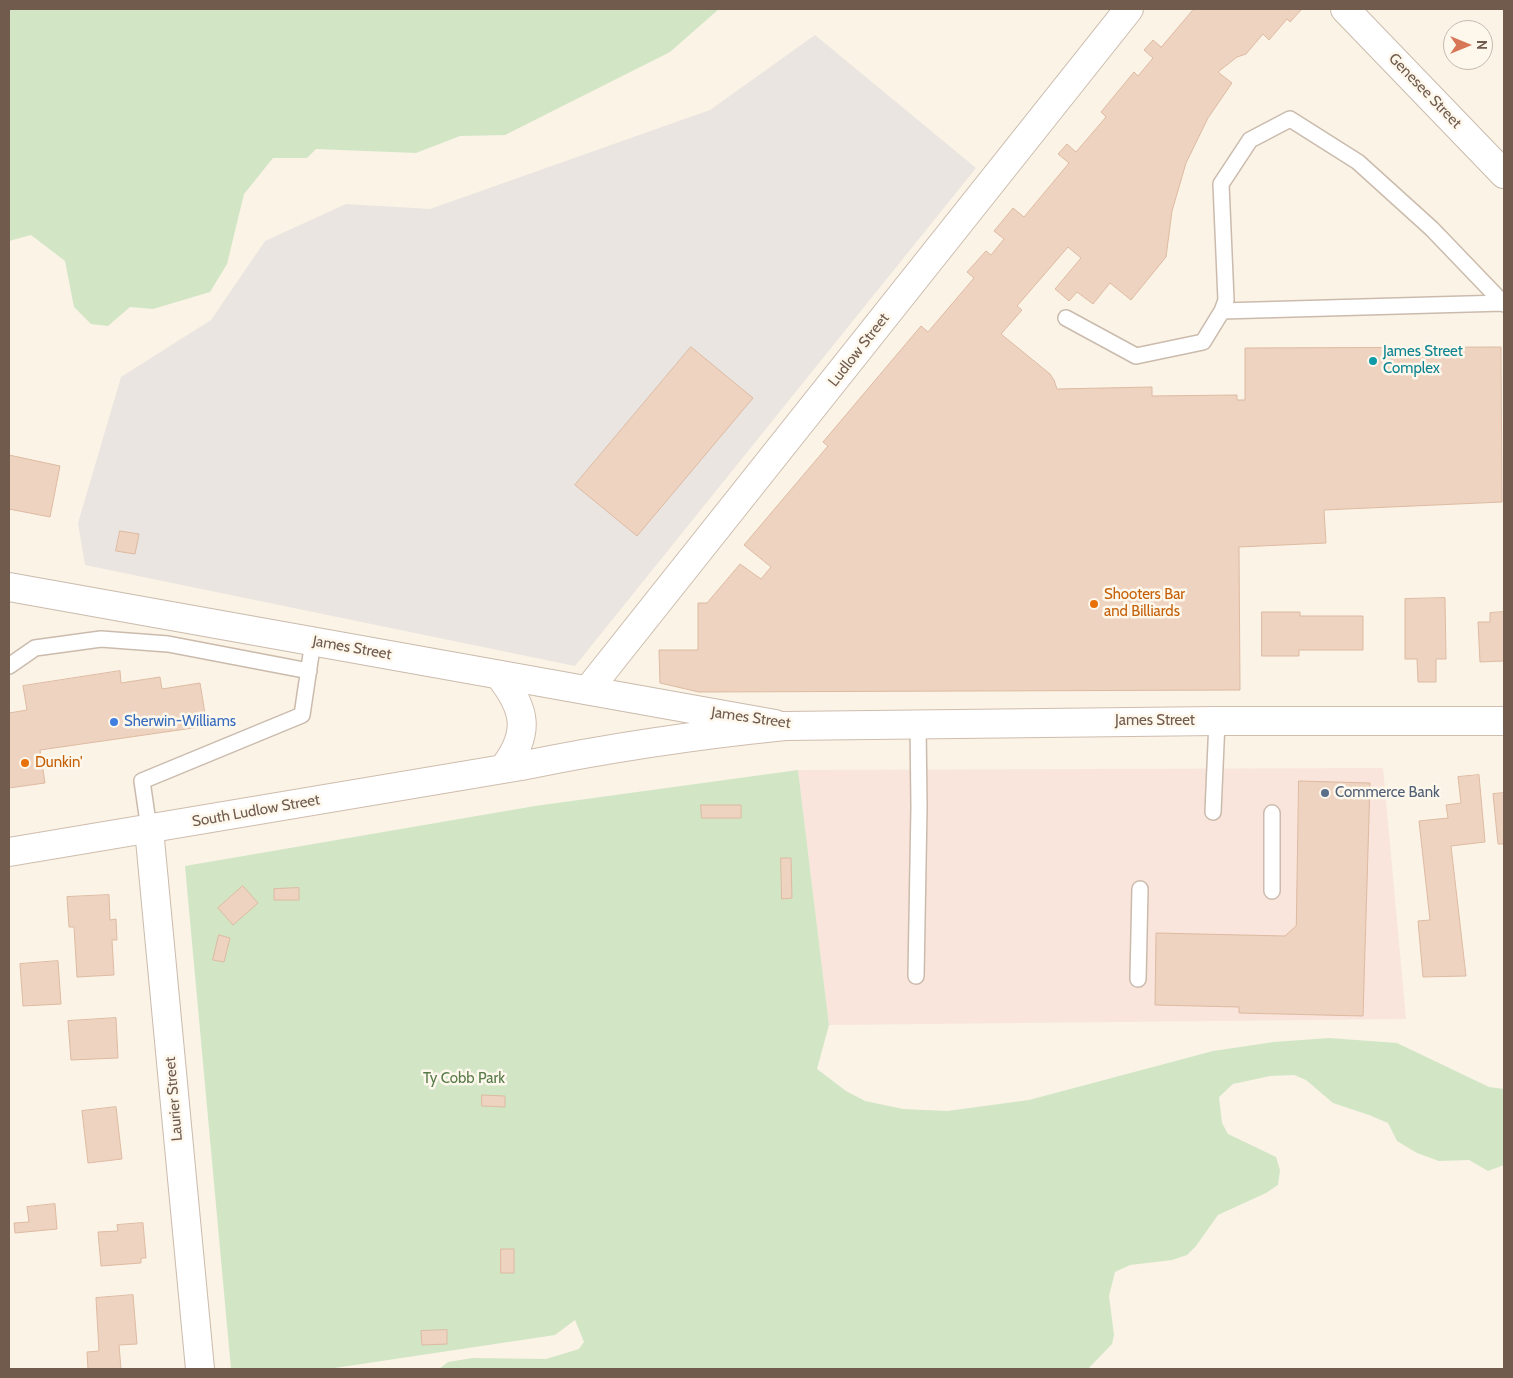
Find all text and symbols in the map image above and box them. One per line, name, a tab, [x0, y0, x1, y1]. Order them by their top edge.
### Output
north arrow	[1443, 20, 1493, 70]
text: N	[1473, 40, 1491, 50]
street label: Genesee Street	[1385, 50, 1465, 132]
street label: Ludlow Street	[825, 310, 893, 390]
place label: James Street Complex	[1383, 343, 1463, 378]
marker: James Street Complex	[1367, 355, 1379, 367]
place label: Shooters Bar and Billiards	[1104, 586, 1185, 621]
marker: Shooters Bar and Billiards	[1088, 598, 1100, 610]
street label: James Street	[311, 632, 393, 664]
street label: James Street	[710, 704, 792, 732]
street label: James Street	[1115, 712, 1195, 730]
place label: Sherwin-Williams	[124, 713, 236, 731]
marker: Sherwin-Williams	[108, 716, 120, 728]
place label: Dunkin'	[35, 754, 83, 772]
marker: Dunkin'	[19, 757, 31, 769]
place label: Commerce Bank	[1335, 784, 1440, 802]
marker: Commerce Bank	[1319, 787, 1331, 799]
street label: South Ludlow Street	[191, 791, 321, 831]
street label: Laurier Street	[161, 1056, 187, 1142]
park label: Ty Cobb Park	[423, 1070, 505, 1088]

